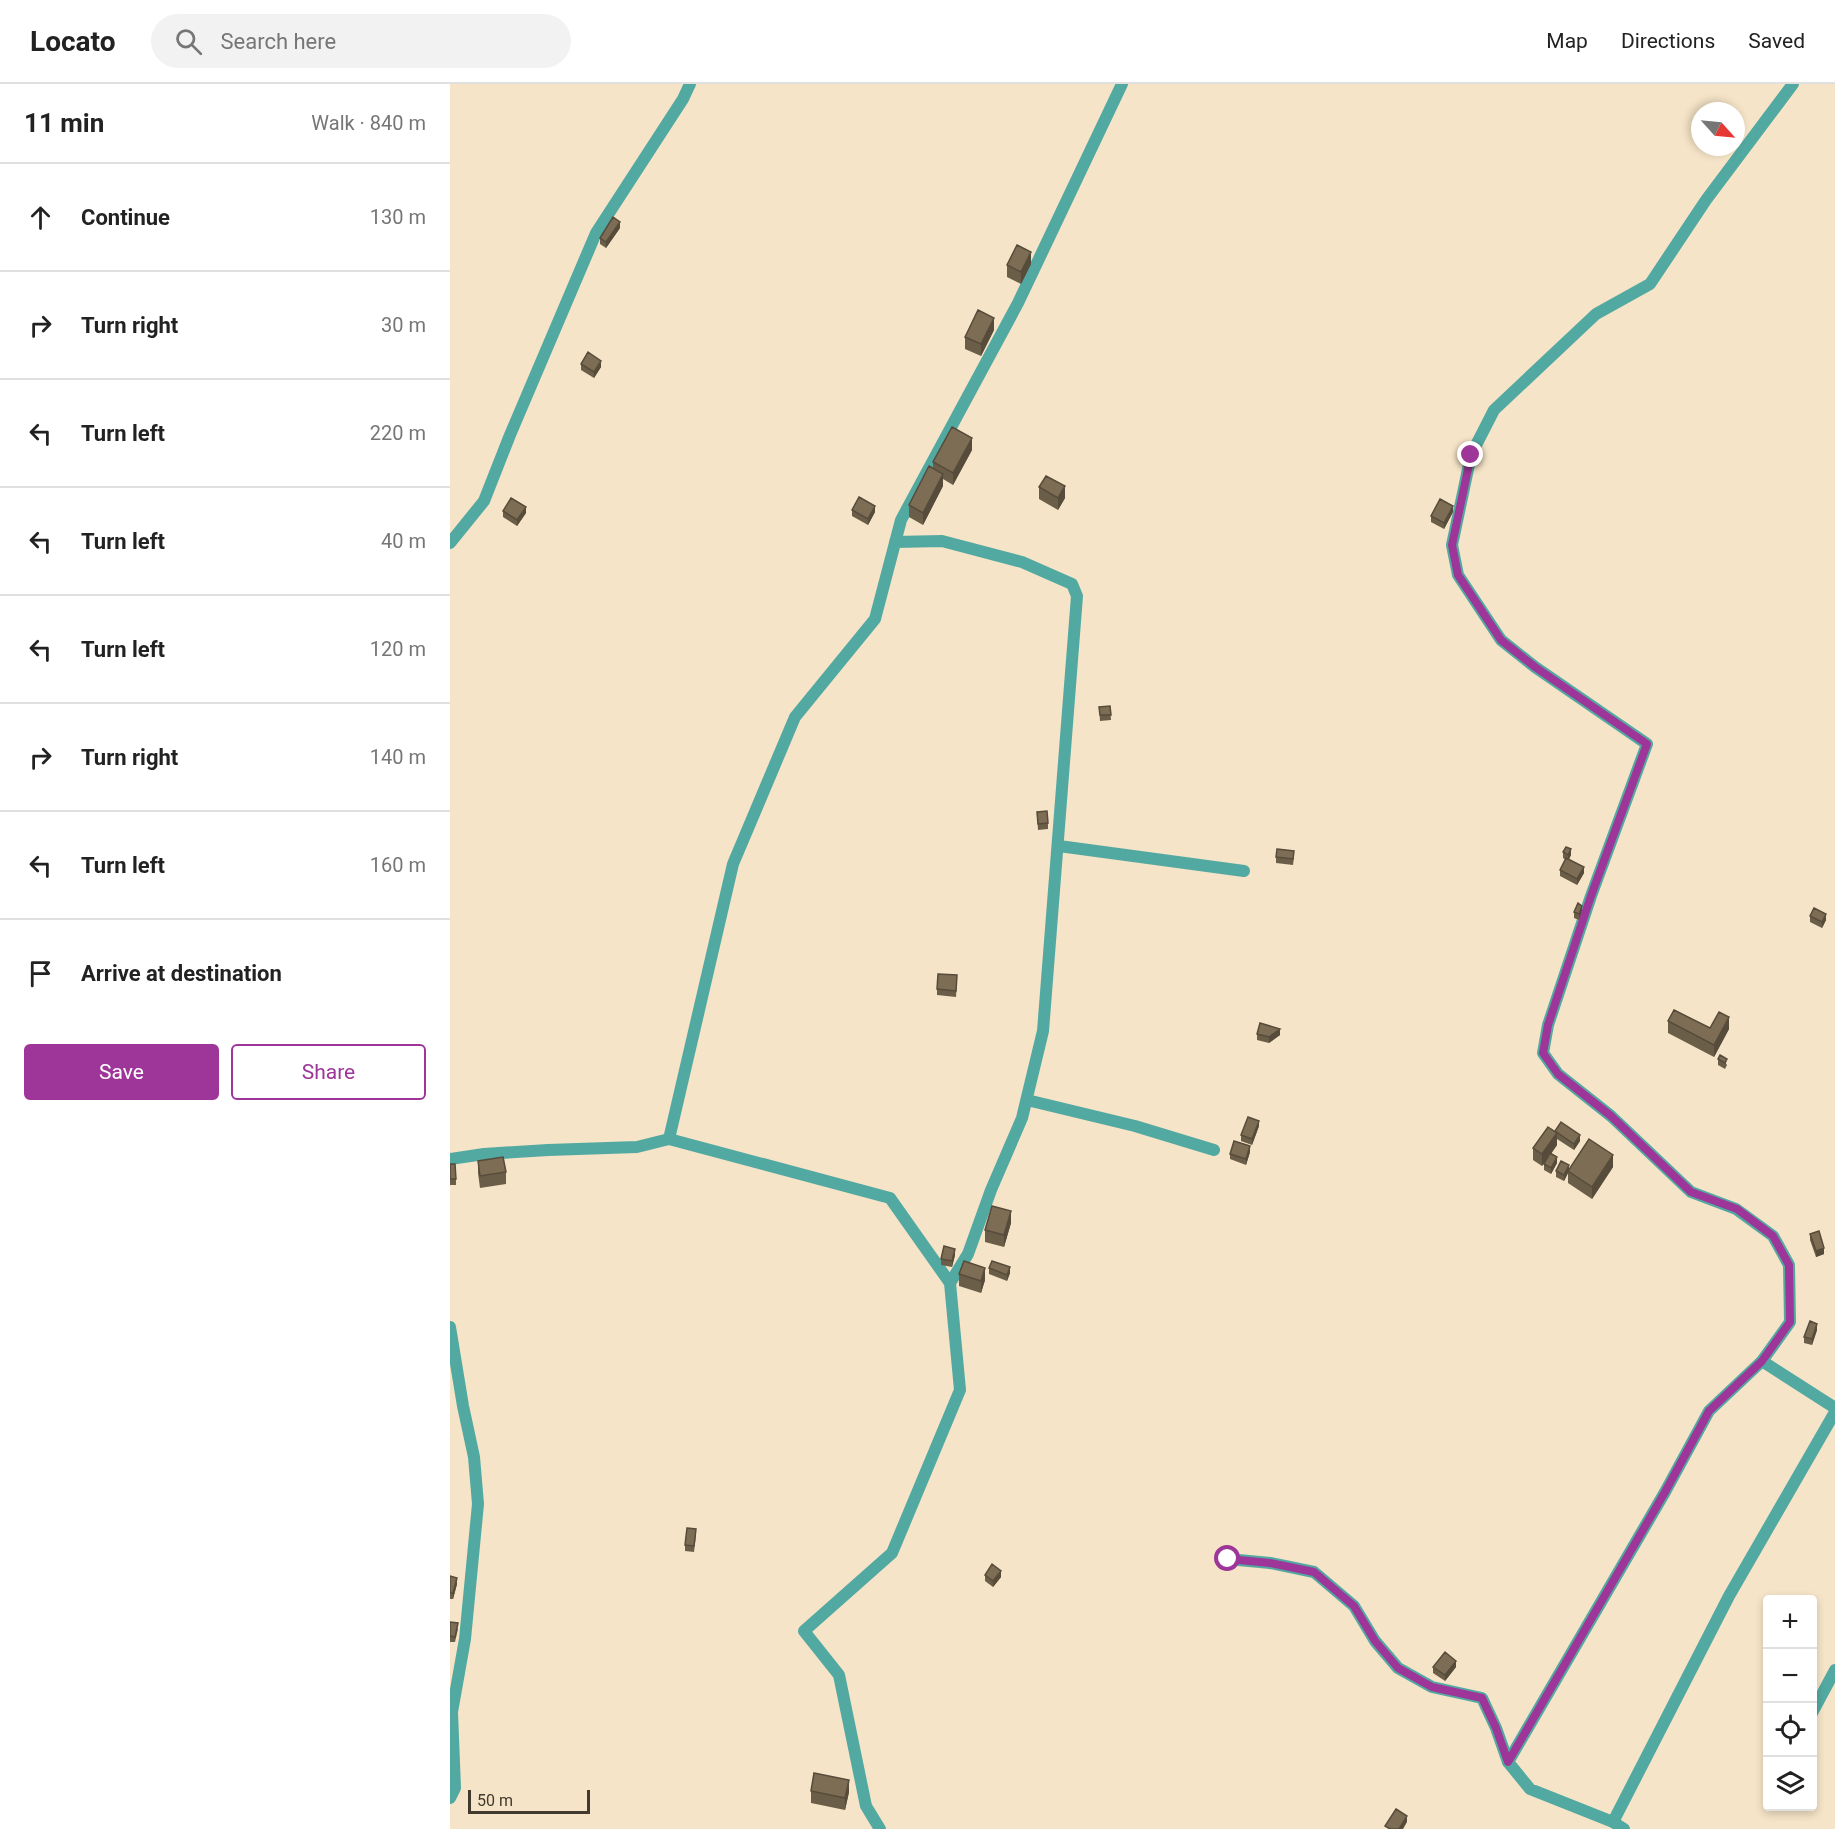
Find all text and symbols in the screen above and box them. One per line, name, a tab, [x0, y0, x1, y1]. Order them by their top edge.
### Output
search box	[151, 14, 571, 68]
text: Locato	[30, 25, 115, 58]
icon: search	[172, 25, 205, 58]
text: Search here	[220, 29, 336, 54]
text: Map	[1546, 29, 1588, 53]
text: Directions	[1621, 29, 1715, 53]
text: Saved	[1748, 29, 1805, 53]
north arrow	[1691, 102, 1745, 156]
text: 11 min	[24, 108, 104, 138]
text: Walk · 840 m	[311, 111, 426, 135]
icon: ahead	[24, 201, 57, 234]
text: Continue	[81, 205, 170, 230]
text: 130 m	[370, 205, 426, 229]
icon: right	[24, 309, 57, 342]
text: Turn right	[81, 313, 178, 338]
text: 30 m	[381, 313, 426, 337]
icon: left	[24, 417, 57, 450]
text: Turn left	[81, 421, 165, 446]
text: 220 m	[370, 421, 426, 445]
route end	[1457, 441, 1483, 467]
icon: left	[24, 525, 57, 558]
text: Turn left	[81, 529, 165, 554]
text: 40 m	[381, 529, 426, 553]
icon: left	[24, 633, 57, 666]
text: Turn left	[81, 637, 165, 662]
text: 120 m	[370, 637, 426, 661]
icon: right	[24, 741, 57, 774]
text: Turn right	[81, 745, 178, 770]
text: 140 m	[370, 745, 426, 769]
icon: left	[24, 849, 57, 882]
text: Turn left	[81, 853, 165, 878]
text: 160 m	[370, 853, 426, 877]
icon: arrive	[24, 957, 57, 990]
text: Arrive at destination	[81, 961, 282, 986]
button: Save	[24, 1044, 219, 1100]
button: Share	[231, 1044, 426, 1100]
route start	[1214, 1545, 1240, 1571]
map controls	[1763, 1595, 1817, 1811]
button: +	[1763, 1595, 1817, 1649]
button: −	[1763, 1649, 1817, 1703]
button: locate	[1763, 1703, 1817, 1757]
button: layers	[1763, 1757, 1817, 1811]
scale bar	[468, 1787, 590, 1814]
text: 50 m	[477, 1791, 513, 1810]

